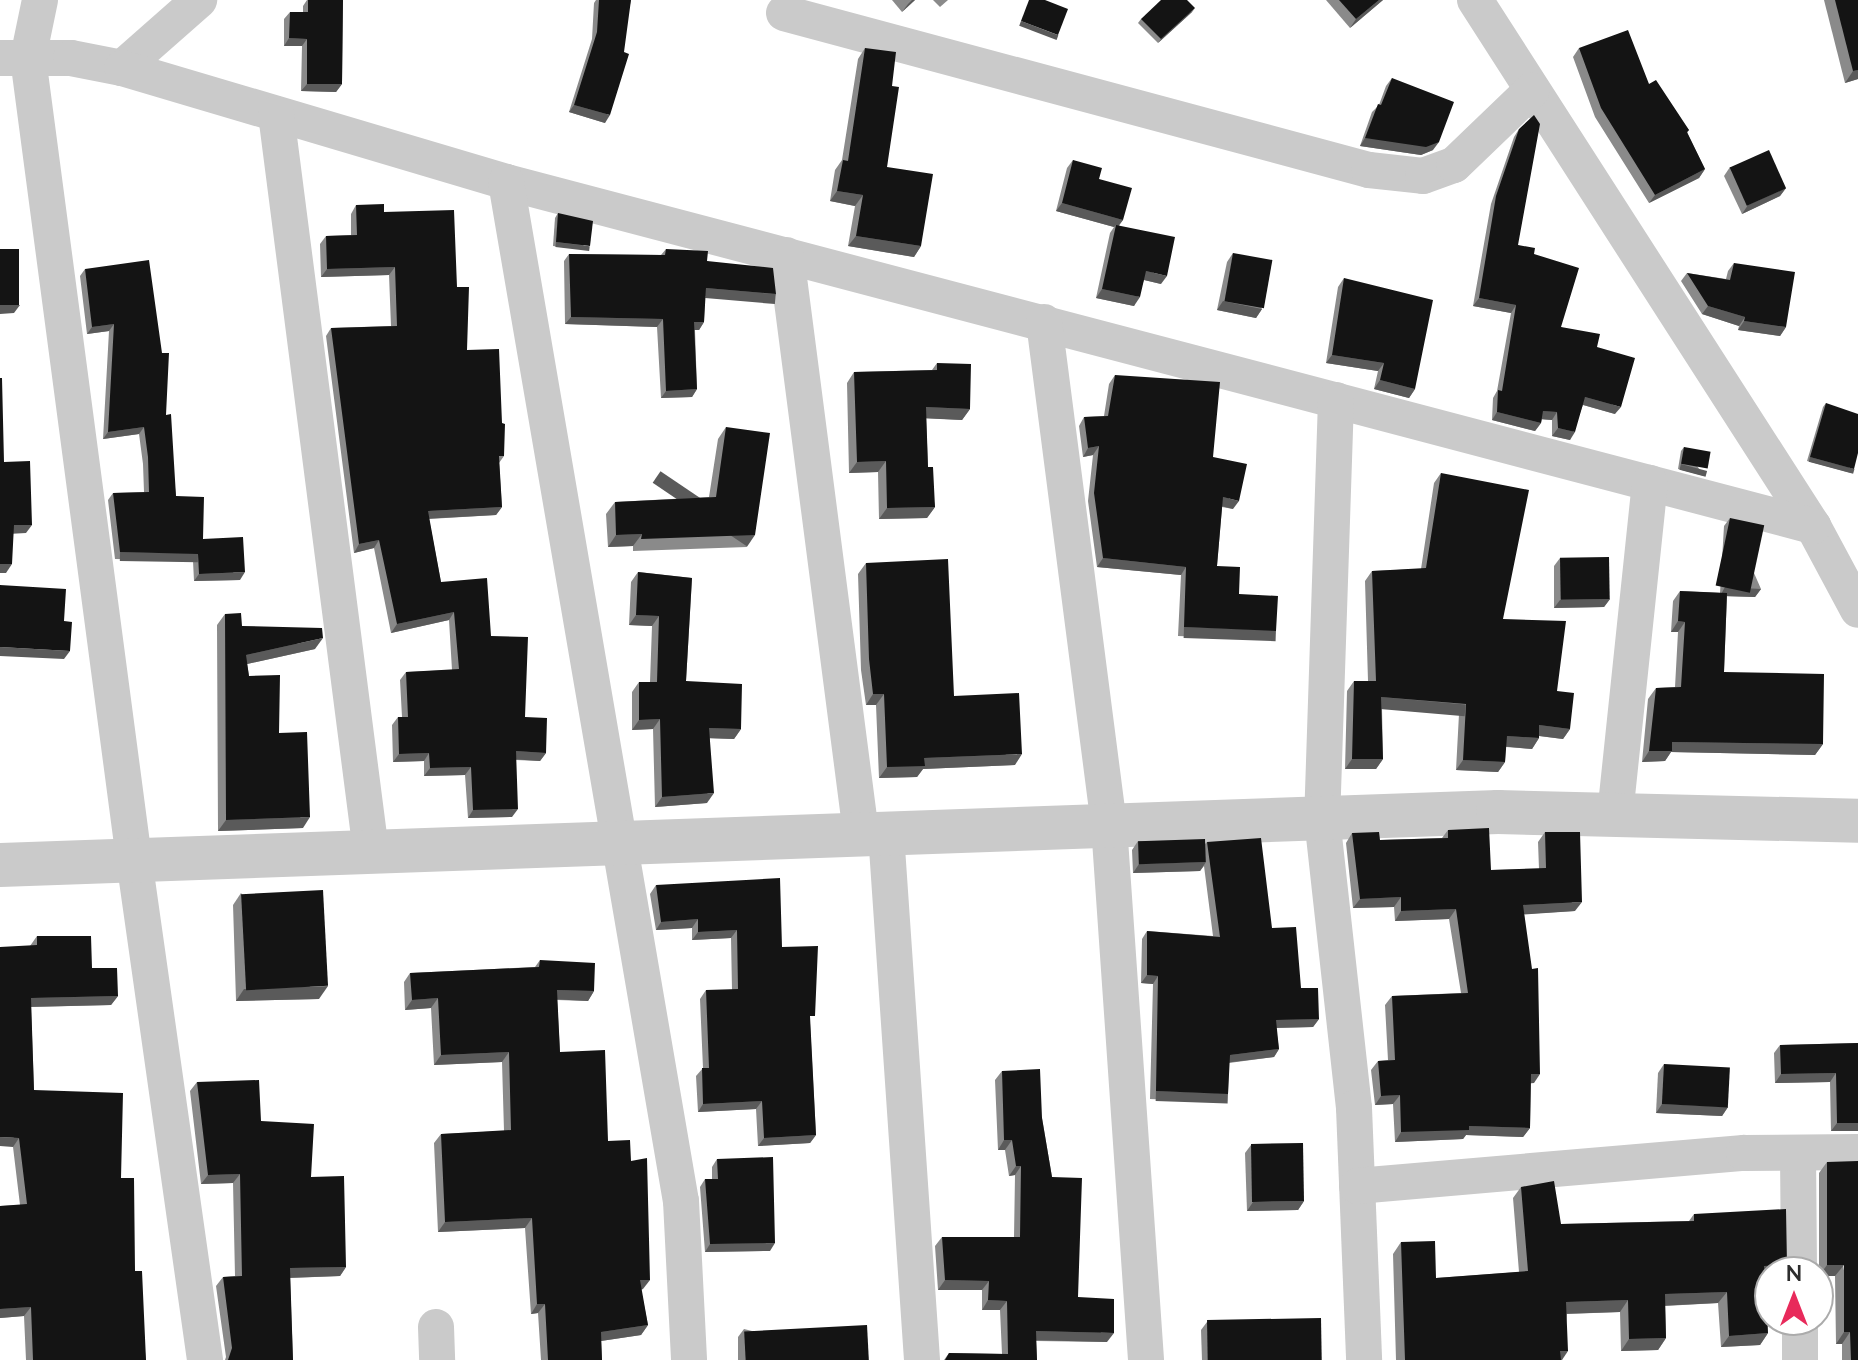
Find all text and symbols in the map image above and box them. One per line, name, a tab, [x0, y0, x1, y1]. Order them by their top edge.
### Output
north arrow	[1754, 1256, 1834, 1336]
text: N	[1786, 1259, 1802, 1289]

